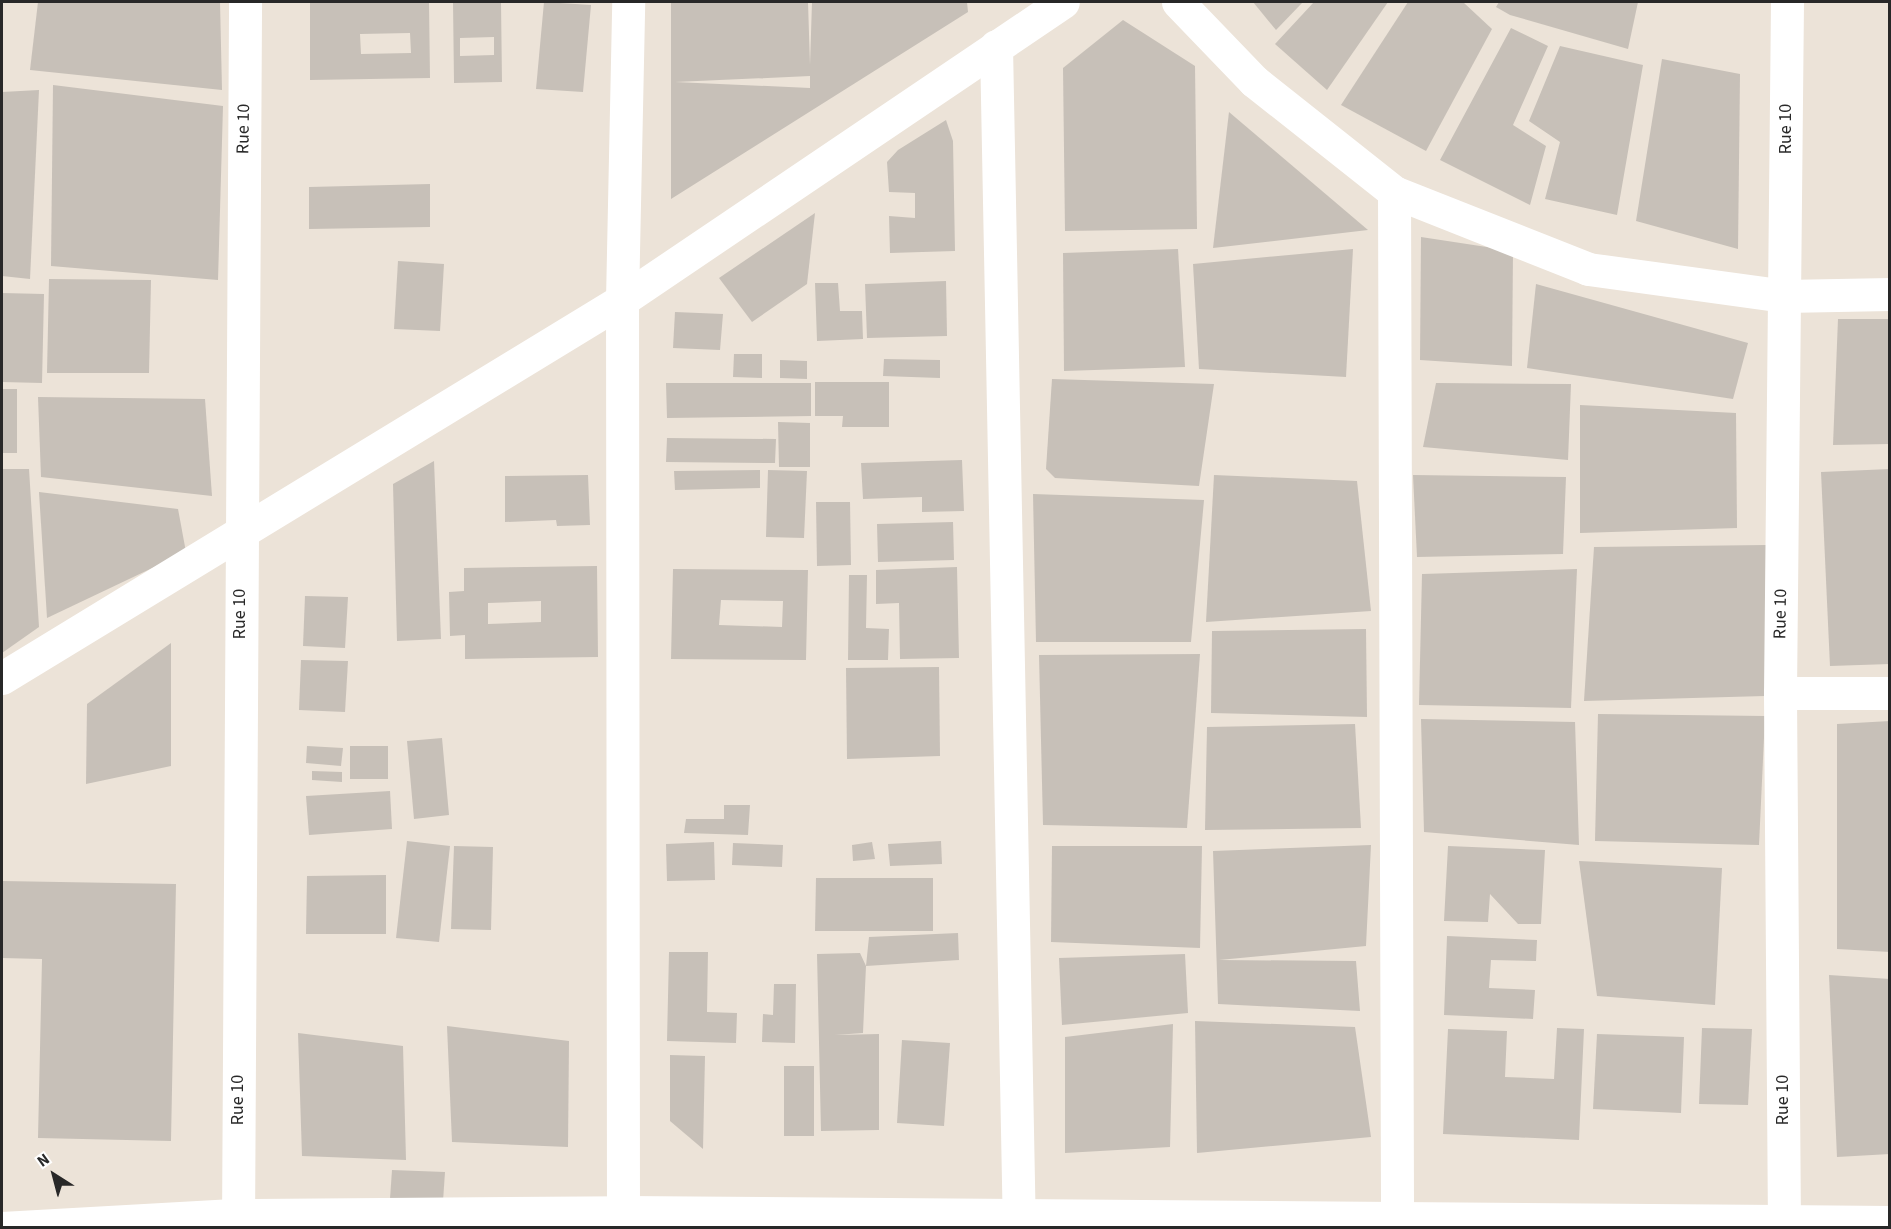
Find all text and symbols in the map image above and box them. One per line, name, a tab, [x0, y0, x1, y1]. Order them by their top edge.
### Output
street label: Rue 10	[233, 104, 255, 154]
street label: Rue 10	[1775, 104, 1797, 154]
street label: Rue 10	[229, 589, 251, 639]
street label: Rue 10	[1770, 589, 1792, 639]
street label: Rue 10	[227, 1075, 249, 1125]
street label: Rue 10	[1772, 1075, 1794, 1125]
north arrow	[24, 1145, 84, 1205]
text: N	[33, 1148, 54, 1172]

